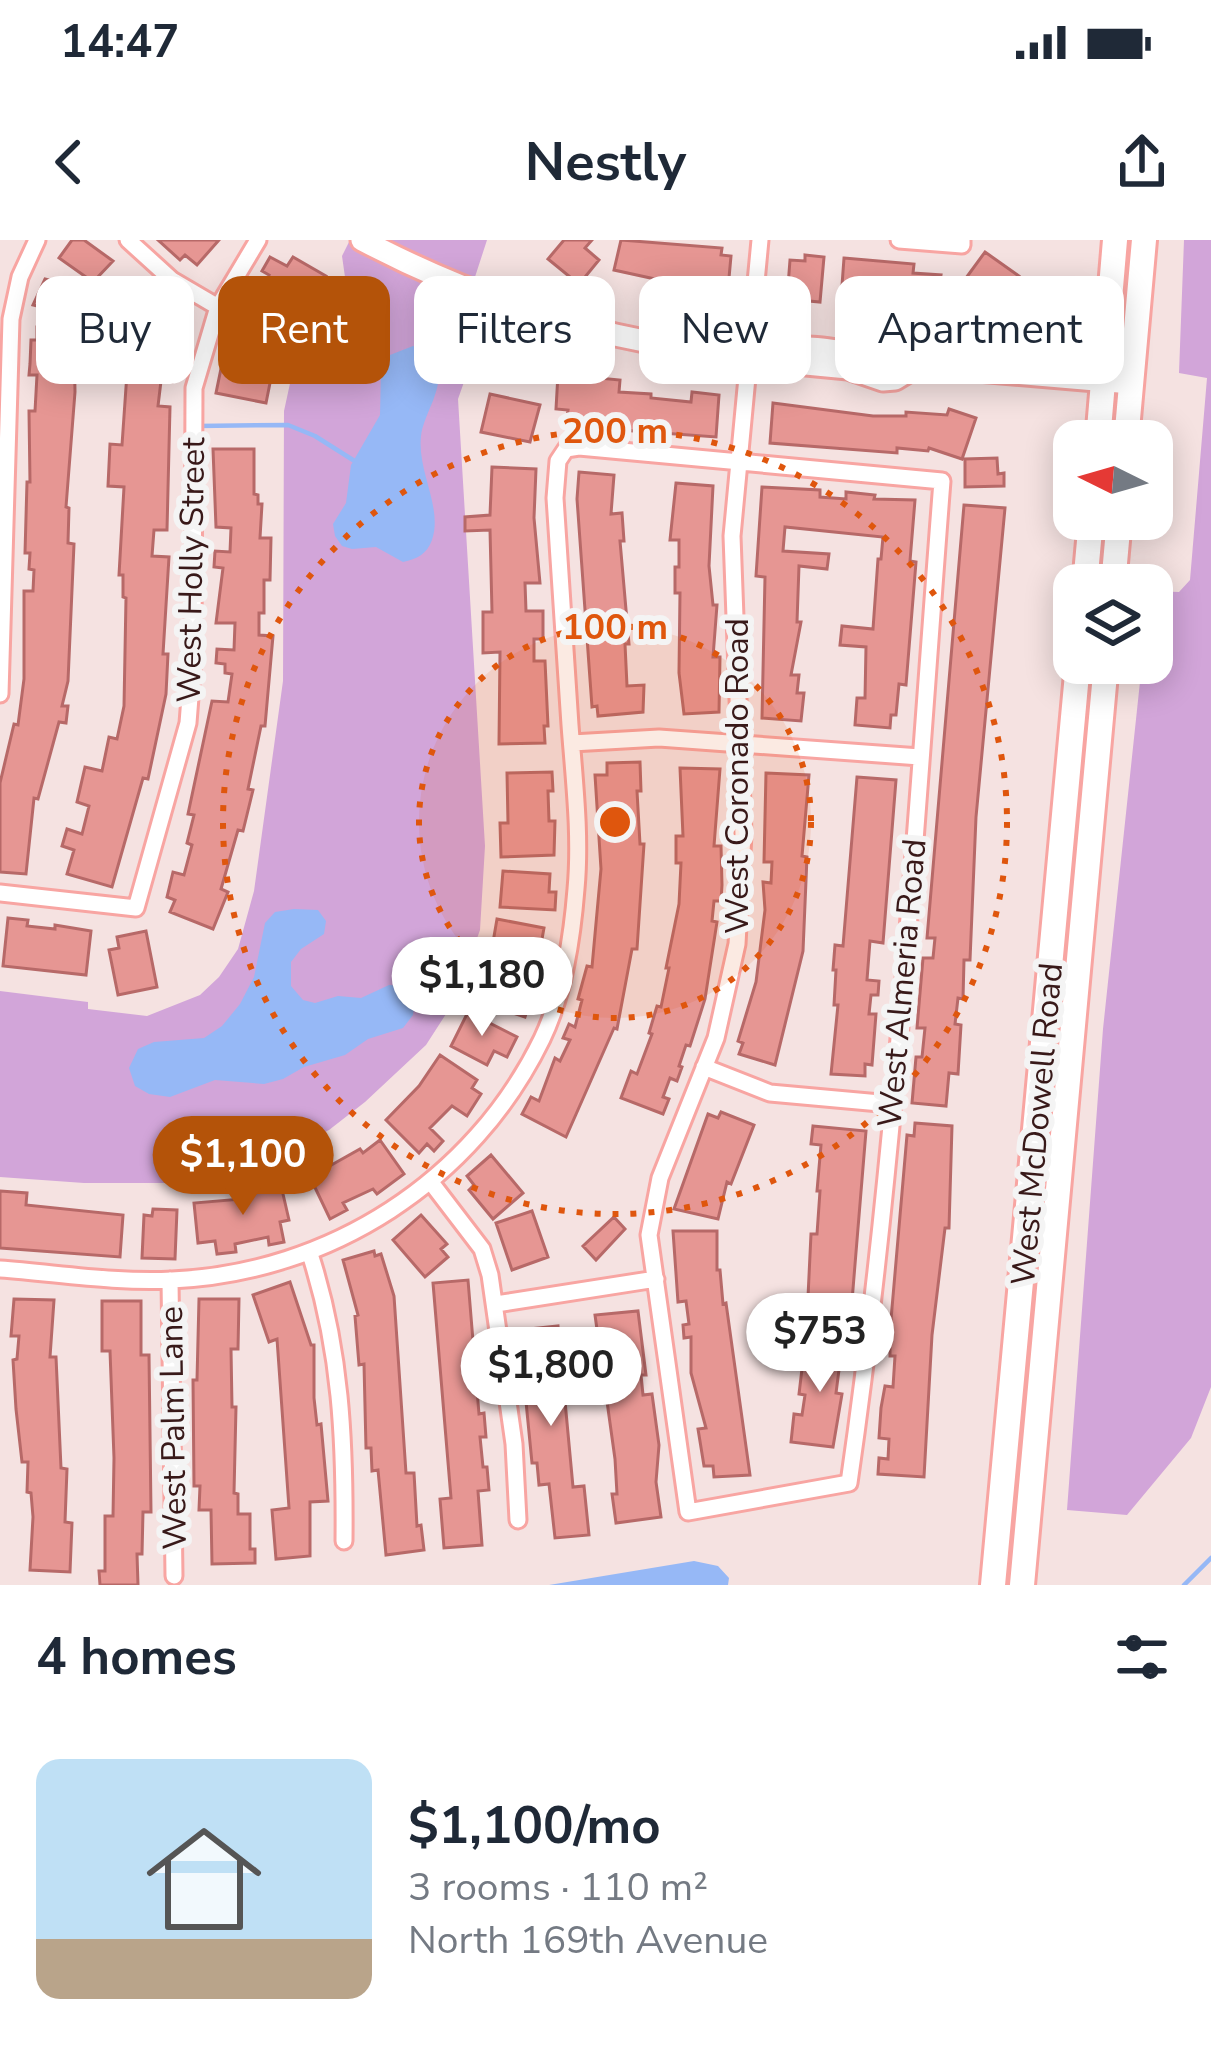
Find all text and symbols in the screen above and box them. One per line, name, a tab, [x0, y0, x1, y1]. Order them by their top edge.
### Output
text: 14:47	[60, 12, 179, 73]
text: Nestly	[525, 125, 686, 199]
icon: back	[36, 129, 102, 195]
icon: share	[1109, 129, 1175, 195]
chip: Buy	[36, 276, 194, 384]
chip: Rent	[218, 276, 390, 384]
chip: Filters	[414, 276, 615, 384]
chip: New	[639, 276, 811, 384]
chip: Apartment	[835, 276, 1124, 384]
text: 200 m	[562, 407, 668, 456]
north arrow	[1053, 420, 1173, 540]
map controls	[1053, 420, 1173, 684]
street label: West Holly Street	[167, 436, 216, 703]
button: layers	[1053, 564, 1173, 684]
text: 100 m	[562, 603, 668, 652]
street label: West Coronado Road	[715, 618, 760, 934]
centre of rings	[594, 801, 636, 843]
street label: West Almeria Road	[867, 837, 938, 1129]
pin: $1,180	[384, 937, 580, 1039]
text: $1,180	[419, 949, 545, 1002]
street label: West McDowell Road	[1001, 961, 1074, 1287]
pin: $1,100	[145, 1116, 341, 1218]
text: $1,100	[180, 1128, 306, 1181]
pin: $753	[749, 1293, 891, 1395]
text: $753	[773, 1305, 867, 1358]
street label: West Palm Lane	[149, 1306, 198, 1550]
pin: $1,800	[453, 1327, 649, 1429]
text: $1,800	[488, 1339, 614, 1392]
text: 4 homes	[36, 1622, 237, 1692]
icon: filters	[1109, 1624, 1175, 1690]
text: $1,100/mo	[408, 1791, 661, 1861]
icon: home	[132, 1807, 276, 1951]
text: 3 rooms · 110 m²	[408, 1861, 708, 1914]
text: North 169th Avenue	[408, 1914, 768, 1967]

